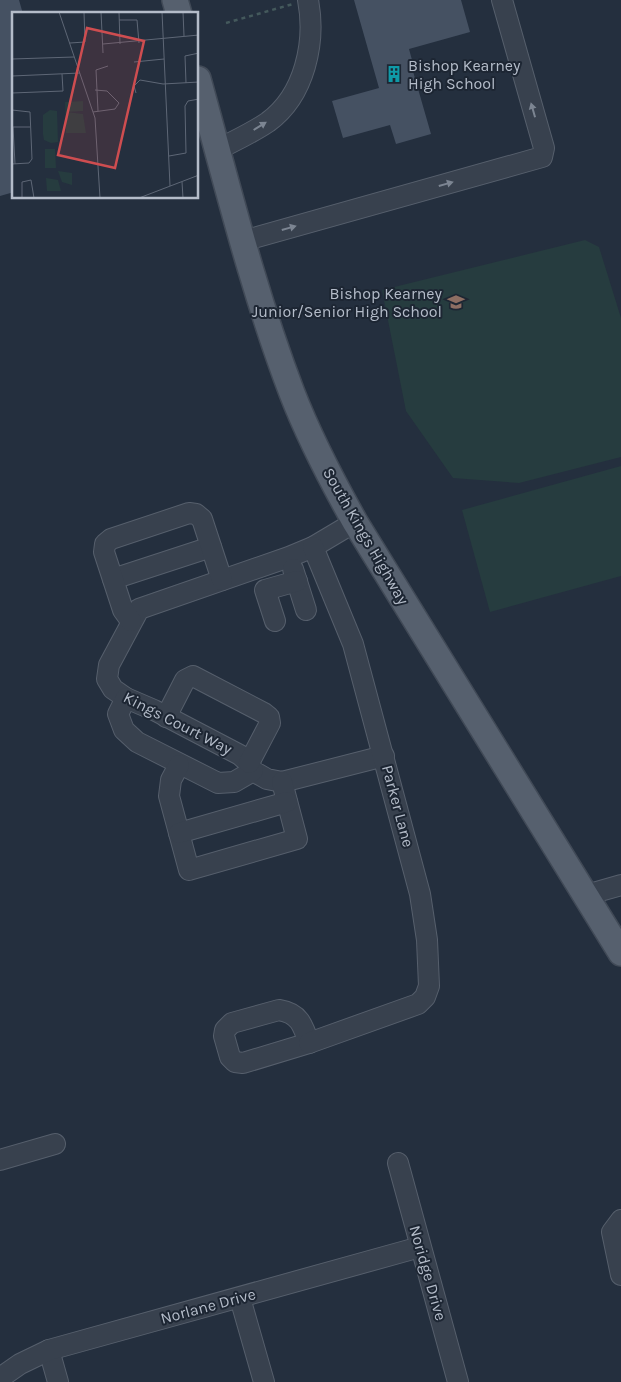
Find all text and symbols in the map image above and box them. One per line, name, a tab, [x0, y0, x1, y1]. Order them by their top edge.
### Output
inset map	[12, 12, 199, 199]
place label: Bishop Kearney High School	[408, 56, 521, 93]
building icon: Bishop Kearney High School	[384, 64, 404, 84]
one-way arrow	[529, 102, 537, 117]
one-way arrow	[253, 122, 266, 131]
one-way arrow	[438, 180, 454, 188]
one-way arrow	[282, 224, 297, 232]
place label: Bishop Kearney Junior/Senior High School	[252, 284, 443, 321]
school or university icon: Bishop Kearney Junior/Senior High School	[446, 292, 466, 312]
street label: South Kings Highway	[319, 464, 413, 608]
street label: Kings Court Way	[121, 687, 236, 759]
street label: Parker Lane	[378, 763, 418, 849]
street label: Noridge Drive	[405, 1223, 451, 1323]
street label: Norlane Drive	[158, 1284, 258, 1328]

